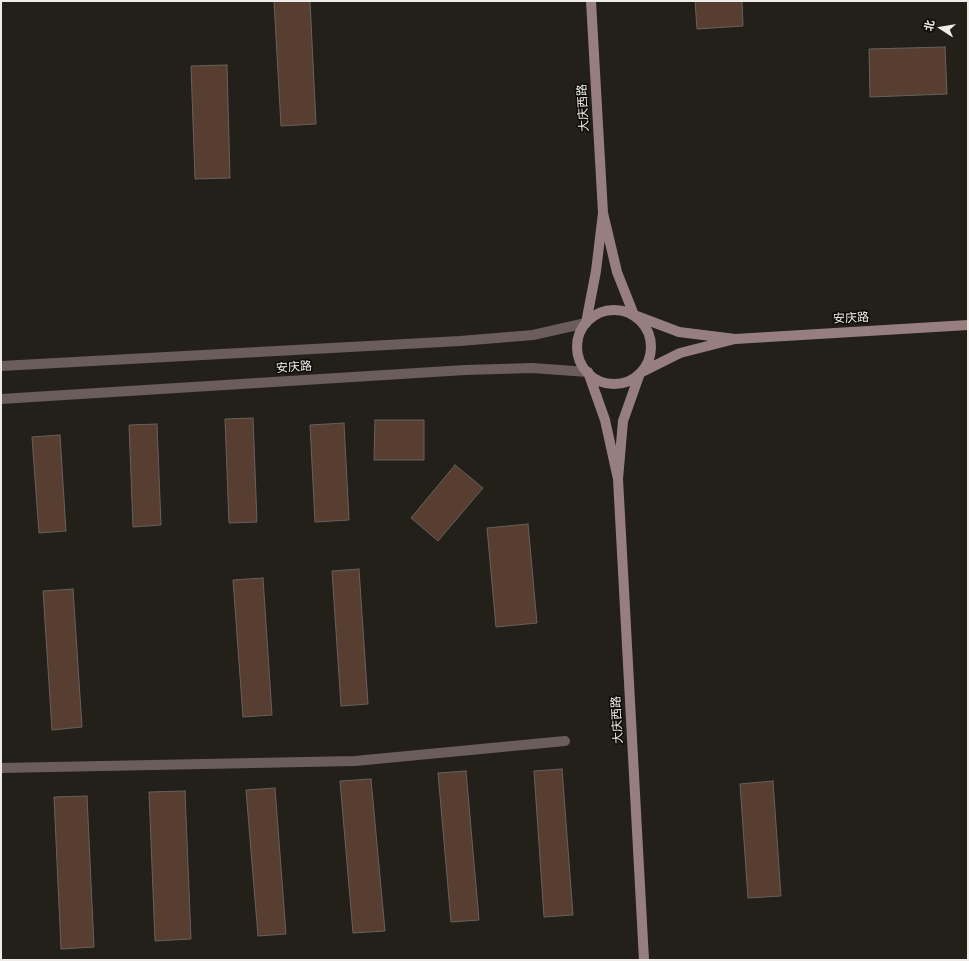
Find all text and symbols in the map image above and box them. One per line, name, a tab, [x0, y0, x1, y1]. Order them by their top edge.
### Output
north arrow	[921, 8, 961, 48]
text: 北	[920, 18, 938, 33]
street label: 大庆西路	[576, 84, 592, 132]
street label: 安庆路	[833, 311, 869, 327]
street label: 安庆路	[276, 360, 312, 376]
street label: 大庆西路	[610, 696, 626, 744]

